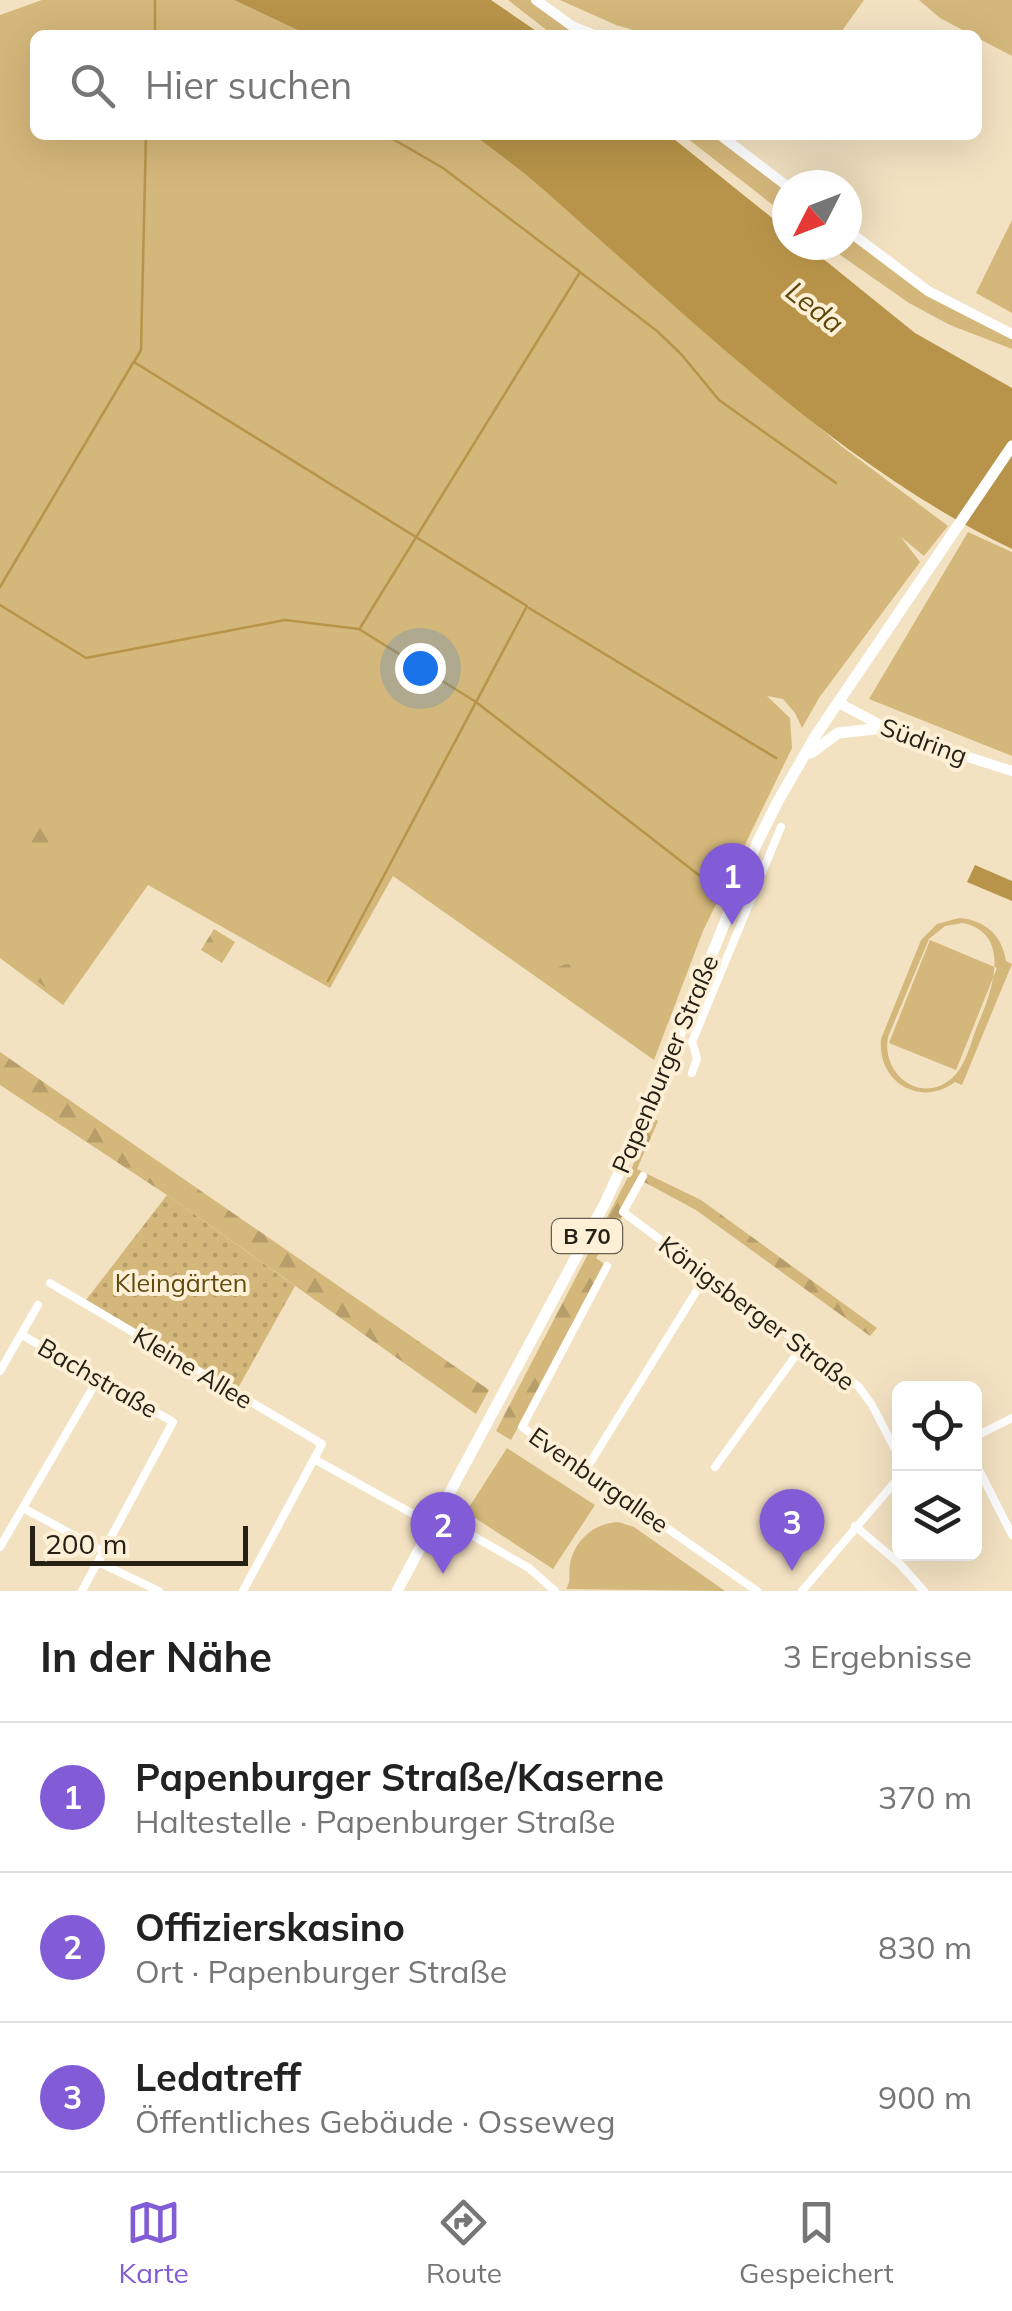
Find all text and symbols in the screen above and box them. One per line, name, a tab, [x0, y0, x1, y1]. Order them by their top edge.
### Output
search box	[30, 30, 982, 140]
icon: search	[65, 58, 120, 113]
text: Hier suchen	[145, 61, 352, 109]
north arrow	[772, 170, 862, 260]
water label: Leda	[779, 273, 851, 340]
your location	[395, 643, 446, 694]
street label: Südring	[877, 711, 972, 770]
pin: 1	[700, 842, 764, 925]
street label: Papenburger Straße	[605, 950, 725, 1178]
road number: B 70	[552, 1219, 622, 1253]
street label: Königsberger Straße	[653, 1229, 861, 1396]
park label: Kleingärten	[115, 1267, 247, 1298]
street label: Kleine Allee	[128, 1320, 259, 1415]
street label: Bachstraße	[33, 1331, 164, 1424]
map controls	[892, 1381, 982, 1561]
button: locate	[892, 1381, 982, 1471]
street label: Evenburgallee	[523, 1420, 675, 1539]
button: layers	[892, 1471, 982, 1561]
pin: 3	[760, 1488, 824, 1571]
pin: 2	[410, 1492, 476, 1574]
scale bar	[30, 1521, 248, 1566]
text: 200 m	[45, 1526, 127, 1561]
text: In der Nähe	[40, 1630, 272, 1683]
text: 3 Ergebnisse	[783, 1636, 972, 1676]
text: Papenburger Straße/Kaserne	[135, 1753, 664, 1801]
text: 1	[63, 1777, 82, 1817]
text: 370 m	[878, 1777, 972, 1817]
text: Haltestelle · Papenburger Straße	[135, 1801, 615, 1841]
text: Offizierskasino	[135, 1903, 405, 1951]
text: 2	[63, 1927, 82, 1967]
text: 830 m	[878, 1927, 972, 1967]
text: Ort · Papenburger Straße	[135, 1951, 507, 1991]
text: Ledatreff	[135, 2053, 301, 2101]
text: 3	[63, 2077, 82, 2117]
text: 900 m	[878, 2077, 972, 2117]
text: Öffentliches Gebäude · Osseweg	[135, 2101, 615, 2141]
tab: Karte	[119, 2195, 189, 2290]
tab: Route	[426, 2195, 502, 2290]
tab: Gespeichert	[739, 2195, 893, 2290]

